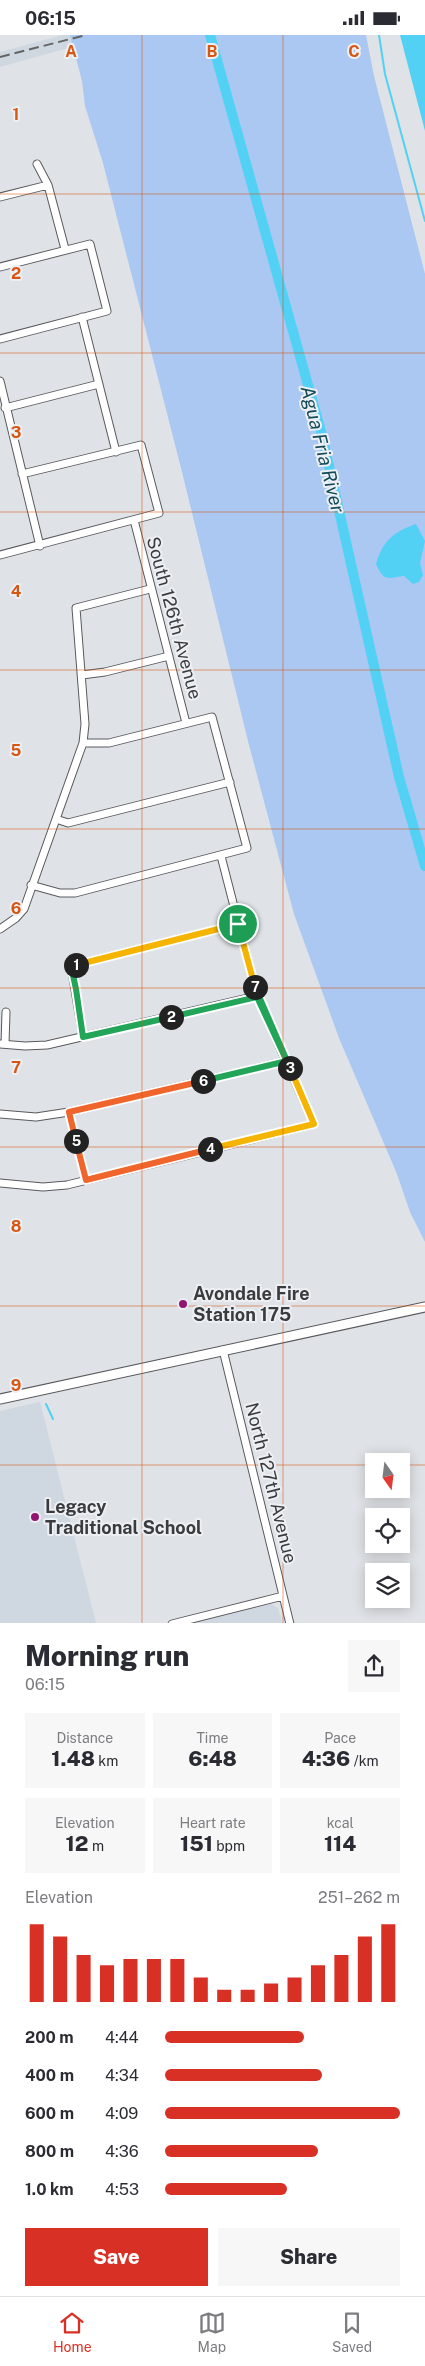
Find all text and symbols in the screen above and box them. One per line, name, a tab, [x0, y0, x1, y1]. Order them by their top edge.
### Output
text: 06:15	[25, 7, 76, 29]
text: A	[65, 42, 77, 61]
text: B	[207, 42, 218, 61]
text: C	[348, 42, 360, 61]
text: 1	[13, 105, 19, 124]
text: 2	[11, 264, 21, 283]
water label: Agua Fria River	[297, 383, 350, 515]
text: 3	[11, 423, 21, 442]
street label: South 126th Avenue	[143, 534, 206, 701]
text: 4	[11, 582, 22, 601]
text: 5	[11, 741, 22, 760]
text: 6	[11, 899, 21, 918]
pin	[217, 903, 259, 945]
icon: arrive	[224, 910, 252, 938]
pin: 1	[64, 953, 88, 977]
text: 1	[74, 957, 80, 973]
pin: 7	[242, 975, 268, 999]
text: 7	[251, 979, 260, 995]
pin: 2	[158, 1005, 184, 1029]
text: 2	[167, 1009, 176, 1025]
pin: 3	[278, 1055, 302, 1081]
text: 7	[11, 1058, 21, 1077]
text: 3	[286, 1060, 295, 1076]
pin: 6	[190, 1069, 216, 1093]
text: 6	[199, 1073, 208, 1089]
pin: 5	[64, 1129, 88, 1153]
text: 5	[72, 1133, 81, 1149]
pin: 4	[198, 1137, 222, 1161]
text: 4	[206, 1141, 215, 1157]
text: 8	[11, 1217, 22, 1236]
place label: Avondale Fire Station 175	[193, 1283, 310, 1325]
marker: Avondale Fire Station 175	[177, 1298, 189, 1310]
text: 9	[11, 1376, 21, 1395]
street label: North 127th Avenue	[241, 1400, 302, 1565]
north arrow	[365, 1453, 410, 1497]
map controls	[365, 1453, 410, 1608]
place label: Legacy Traditional School	[45, 1496, 202, 1538]
button: locate	[365, 1508, 410, 1553]
marker: Legacy Traditional School	[29, 1511, 41, 1523]
button: layers	[365, 1563, 410, 1608]
text: Morning run	[25, 1639, 189, 1672]
button: share	[348, 1640, 400, 1692]
text: 06:15	[25, 1675, 65, 1694]
text: Distance	[56, 1730, 113, 1746]
text: Time	[197, 1730, 228, 1746]
text: Pace	[324, 1730, 356, 1746]
text: 1.48	[51, 1746, 95, 1771]
text: 6:48	[188, 1746, 237, 1771]
text: 4:36	[302, 1746, 350, 1771]
text: km	[95, 1753, 118, 1769]
text: /km	[350, 1753, 379, 1769]
text: Elevation	[55, 1815, 115, 1831]
text: Heart rate	[179, 1815, 246, 1831]
text: kcal	[327, 1815, 354, 1831]
text: 12	[66, 1831, 89, 1856]
text: 151	[180, 1831, 213, 1856]
text: 114	[324, 1831, 356, 1856]
text: m	[89, 1838, 104, 1854]
text: bpm	[213, 1838, 245, 1854]
text: Elevation	[25, 1888, 93, 1907]
text: 251–262 m	[318, 1888, 400, 1907]
text: 200 m	[25, 2028, 74, 2047]
text: 4:44	[105, 2028, 139, 2047]
text: 400 m	[25, 2066, 74, 2085]
text: 4:34	[105, 2066, 139, 2085]
text: 600 m	[25, 2104, 74, 2123]
text: 4:09	[105, 2104, 138, 2123]
text: 800 m	[25, 2142, 74, 2161]
text: 4:36	[105, 2142, 139, 2161]
text: 1.0 km	[25, 2180, 74, 2199]
text: 4:53	[105, 2180, 139, 2199]
button: Save	[25, 2228, 208, 2286]
button: Share	[218, 2228, 400, 2286]
tab: Home	[53, 2309, 92, 2355]
tab: Map	[198, 2309, 226, 2355]
tab: Saved	[332, 2309, 372, 2355]

